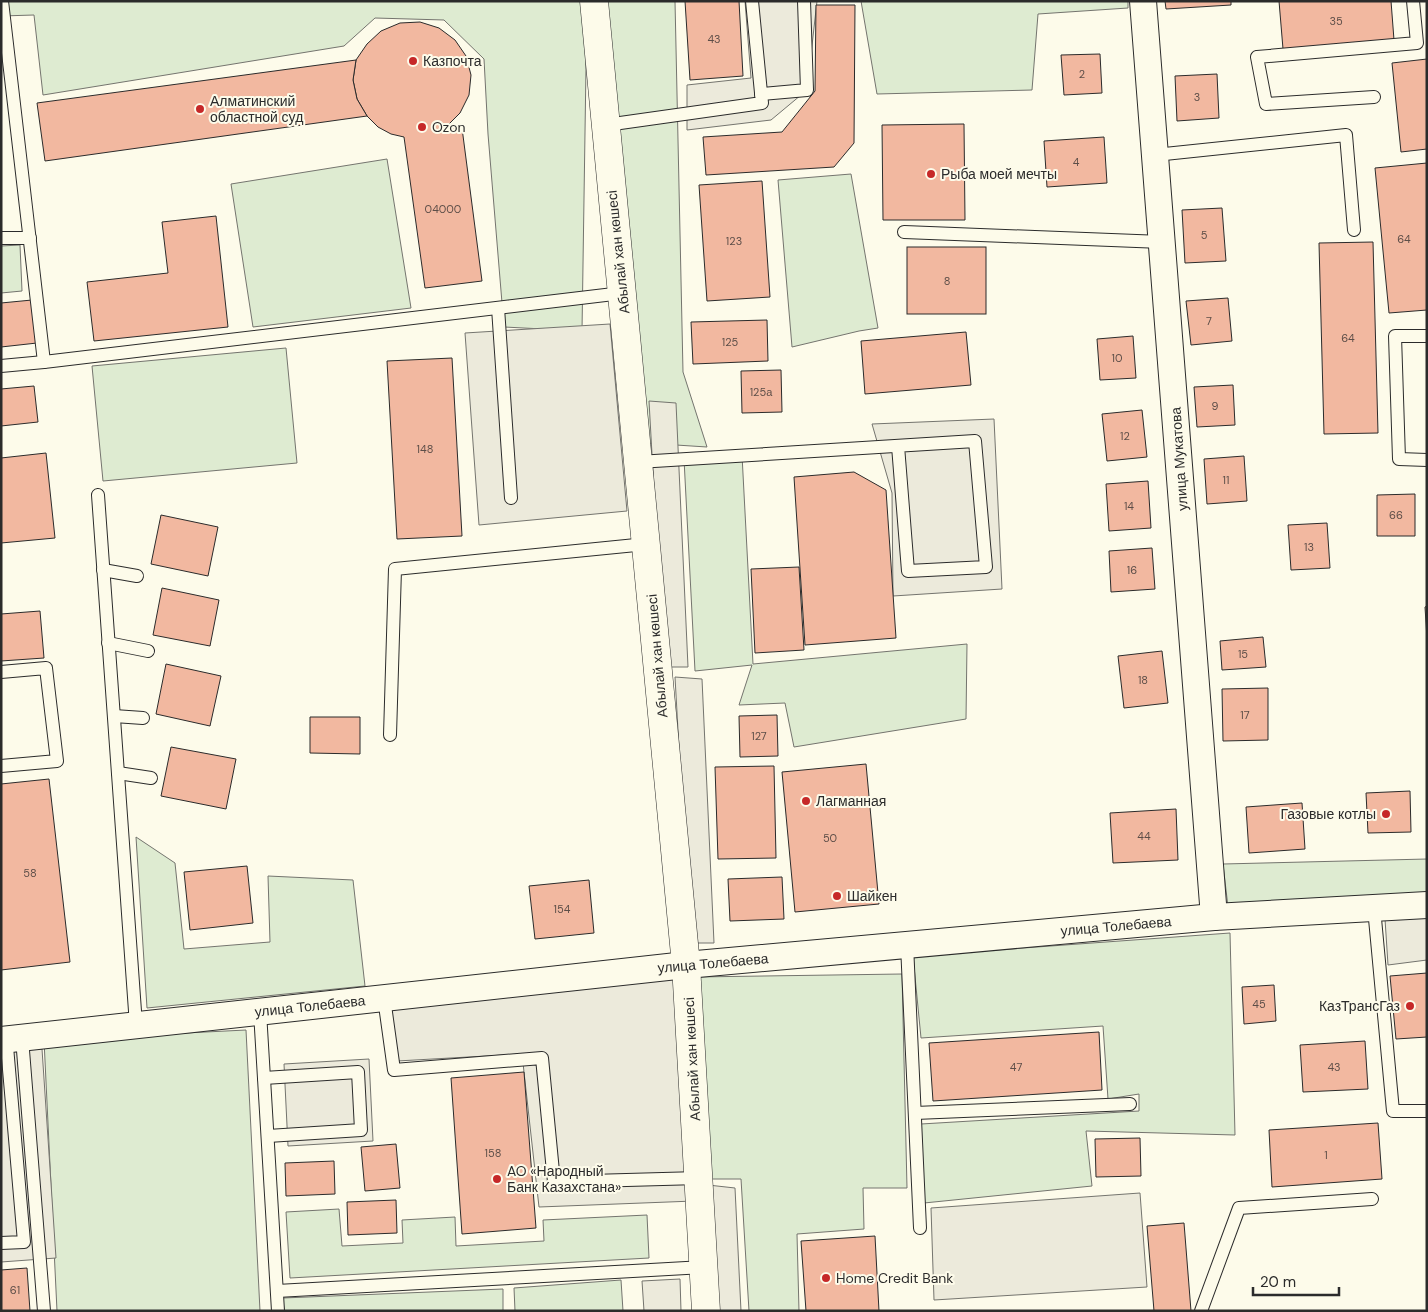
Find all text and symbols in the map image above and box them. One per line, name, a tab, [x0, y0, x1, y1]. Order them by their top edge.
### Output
house number: 35	[1329, 14, 1343, 28]
house number: 43	[707, 32, 721, 46]
place label: Казпочта	[423, 52, 482, 70]
marker: Казпочта	[407, 55, 419, 67]
house number: 2	[1079, 67, 1085, 81]
house number: 3	[1194, 90, 1200, 104]
place label: Алматинский областной суд	[210, 92, 303, 126]
marker: Алматинский областной суд	[194, 103, 206, 115]
place label: Ozon	[432, 118, 466, 136]
marker: Ozon	[416, 121, 428, 133]
house number: 4	[1073, 155, 1080, 169]
place label: Рыба моей мечты	[941, 165, 1057, 183]
marker: Рыба моей мечты	[925, 168, 937, 180]
street label: Абылай хан көшесі	[603, 189, 633, 315]
house number: 04000	[425, 202, 461, 216]
house number: 5	[1201, 228, 1208, 242]
house number: 64	[1397, 232, 1411, 246]
house number: 123	[726, 234, 742, 248]
house number: 8	[944, 274, 950, 288]
house number: 7	[1206, 314, 1212, 328]
house number: 64	[1341, 331, 1355, 345]
house number: 125	[722, 335, 739, 349]
house number: 10	[1112, 351, 1122, 365]
house number: 125а	[750, 385, 773, 399]
house number: 9	[1212, 399, 1219, 413]
street label: улица Мукатова	[1166, 406, 1192, 512]
house number: 12	[1120, 429, 1130, 443]
house number: 148	[417, 442, 433, 456]
house number: 11	[1223, 473, 1229, 487]
house number: 14	[1124, 499, 1134, 513]
house number: 66	[1389, 508, 1403, 522]
house number: 13	[1304, 540, 1314, 554]
house number: 16	[1127, 563, 1137, 577]
street label: Абылай хан көшесі	[643, 593, 671, 719]
house number: 15	[1238, 647, 1248, 661]
house number: 18	[1138, 673, 1148, 687]
house number: 17	[1240, 708, 1250, 722]
house number: 127	[751, 729, 767, 743]
place label: Лагманная	[816, 792, 886, 810]
marker: Лагманная	[800, 795, 812, 807]
place label: Газовые котлы	[1280, 805, 1376, 823]
marker: Газовые котлы	[1380, 808, 1392, 820]
house number: 44	[1137, 829, 1151, 843]
house number: 50	[823, 831, 837, 845]
house number: 58	[23, 866, 37, 880]
place label: Шайкен	[847, 887, 897, 905]
marker: Шайкен	[831, 890, 843, 902]
house number: 154	[554, 902, 571, 916]
street label: улица Толебаева	[1060, 912, 1172, 940]
street label: улица Толебаева	[657, 949, 769, 977]
street label: улица Толебаева	[254, 991, 366, 1021]
street label: Абылай хан көшесі	[680, 997, 704, 1121]
house number: 45	[1252, 997, 1266, 1011]
place label: КазТрансГаз	[1319, 997, 1400, 1015]
marker: КазТрансГаз	[1404, 1000, 1416, 1012]
house number: 47	[1010, 1060, 1022, 1074]
house number: 43	[1327, 1060, 1341, 1074]
house number: 158	[485, 1146, 501, 1160]
house number: 1	[1324, 1148, 1328, 1162]
place label: AO «Народный Банк Казахстана»	[507, 1162, 621, 1196]
marker: AO «Народный Банк Казахстана»	[491, 1173, 503, 1185]
scale bar	[1253, 1264, 1339, 1296]
place label: Home Credit Bank	[836, 1269, 953, 1287]
marker: Home Credit Bank	[820, 1272, 832, 1284]
text: 20 m	[1260, 1272, 1296, 1292]
house number: 61	[10, 1283, 20, 1297]

